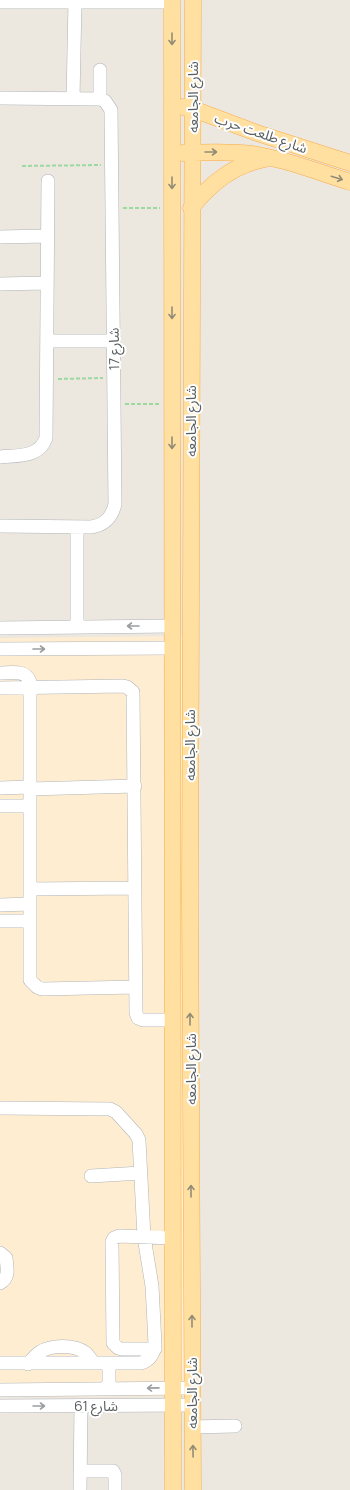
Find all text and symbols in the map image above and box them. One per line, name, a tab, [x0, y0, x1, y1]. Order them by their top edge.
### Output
one-way arrow	[168, 32, 176, 45]
street label: شارع الجامعه	[183, 61, 204, 133]
street label: شارع طلعت حرب	[212, 108, 310, 159]
one-way arrow	[204, 148, 217, 156]
one-way arrow	[331, 175, 343, 183]
one-way arrow	[168, 176, 176, 189]
one-way arrow	[168, 306, 176, 319]
street label: شارع 17	[104, 327, 125, 370]
street label: شارع الجامعه	[181, 385, 202, 457]
one-way arrow	[168, 436, 176, 449]
one-way arrow	[127, 622, 140, 630]
one-way arrow	[32, 645, 45, 653]
street label: شارع الجامعه	[180, 709, 201, 781]
one-way arrow	[186, 1013, 194, 1026]
street label: شارع الجامعه	[181, 1033, 202, 1105]
one-way arrow	[187, 1185, 195, 1198]
one-way arrow	[188, 1315, 196, 1328]
street label: شارع الجامعه	[182, 1357, 203, 1429]
one-way arrow	[147, 1384, 160, 1392]
street label: شارع 61	[74, 1396, 118, 1417]
one-way arrow	[32, 1402, 45, 1410]
one-way arrow	[189, 1445, 197, 1458]

